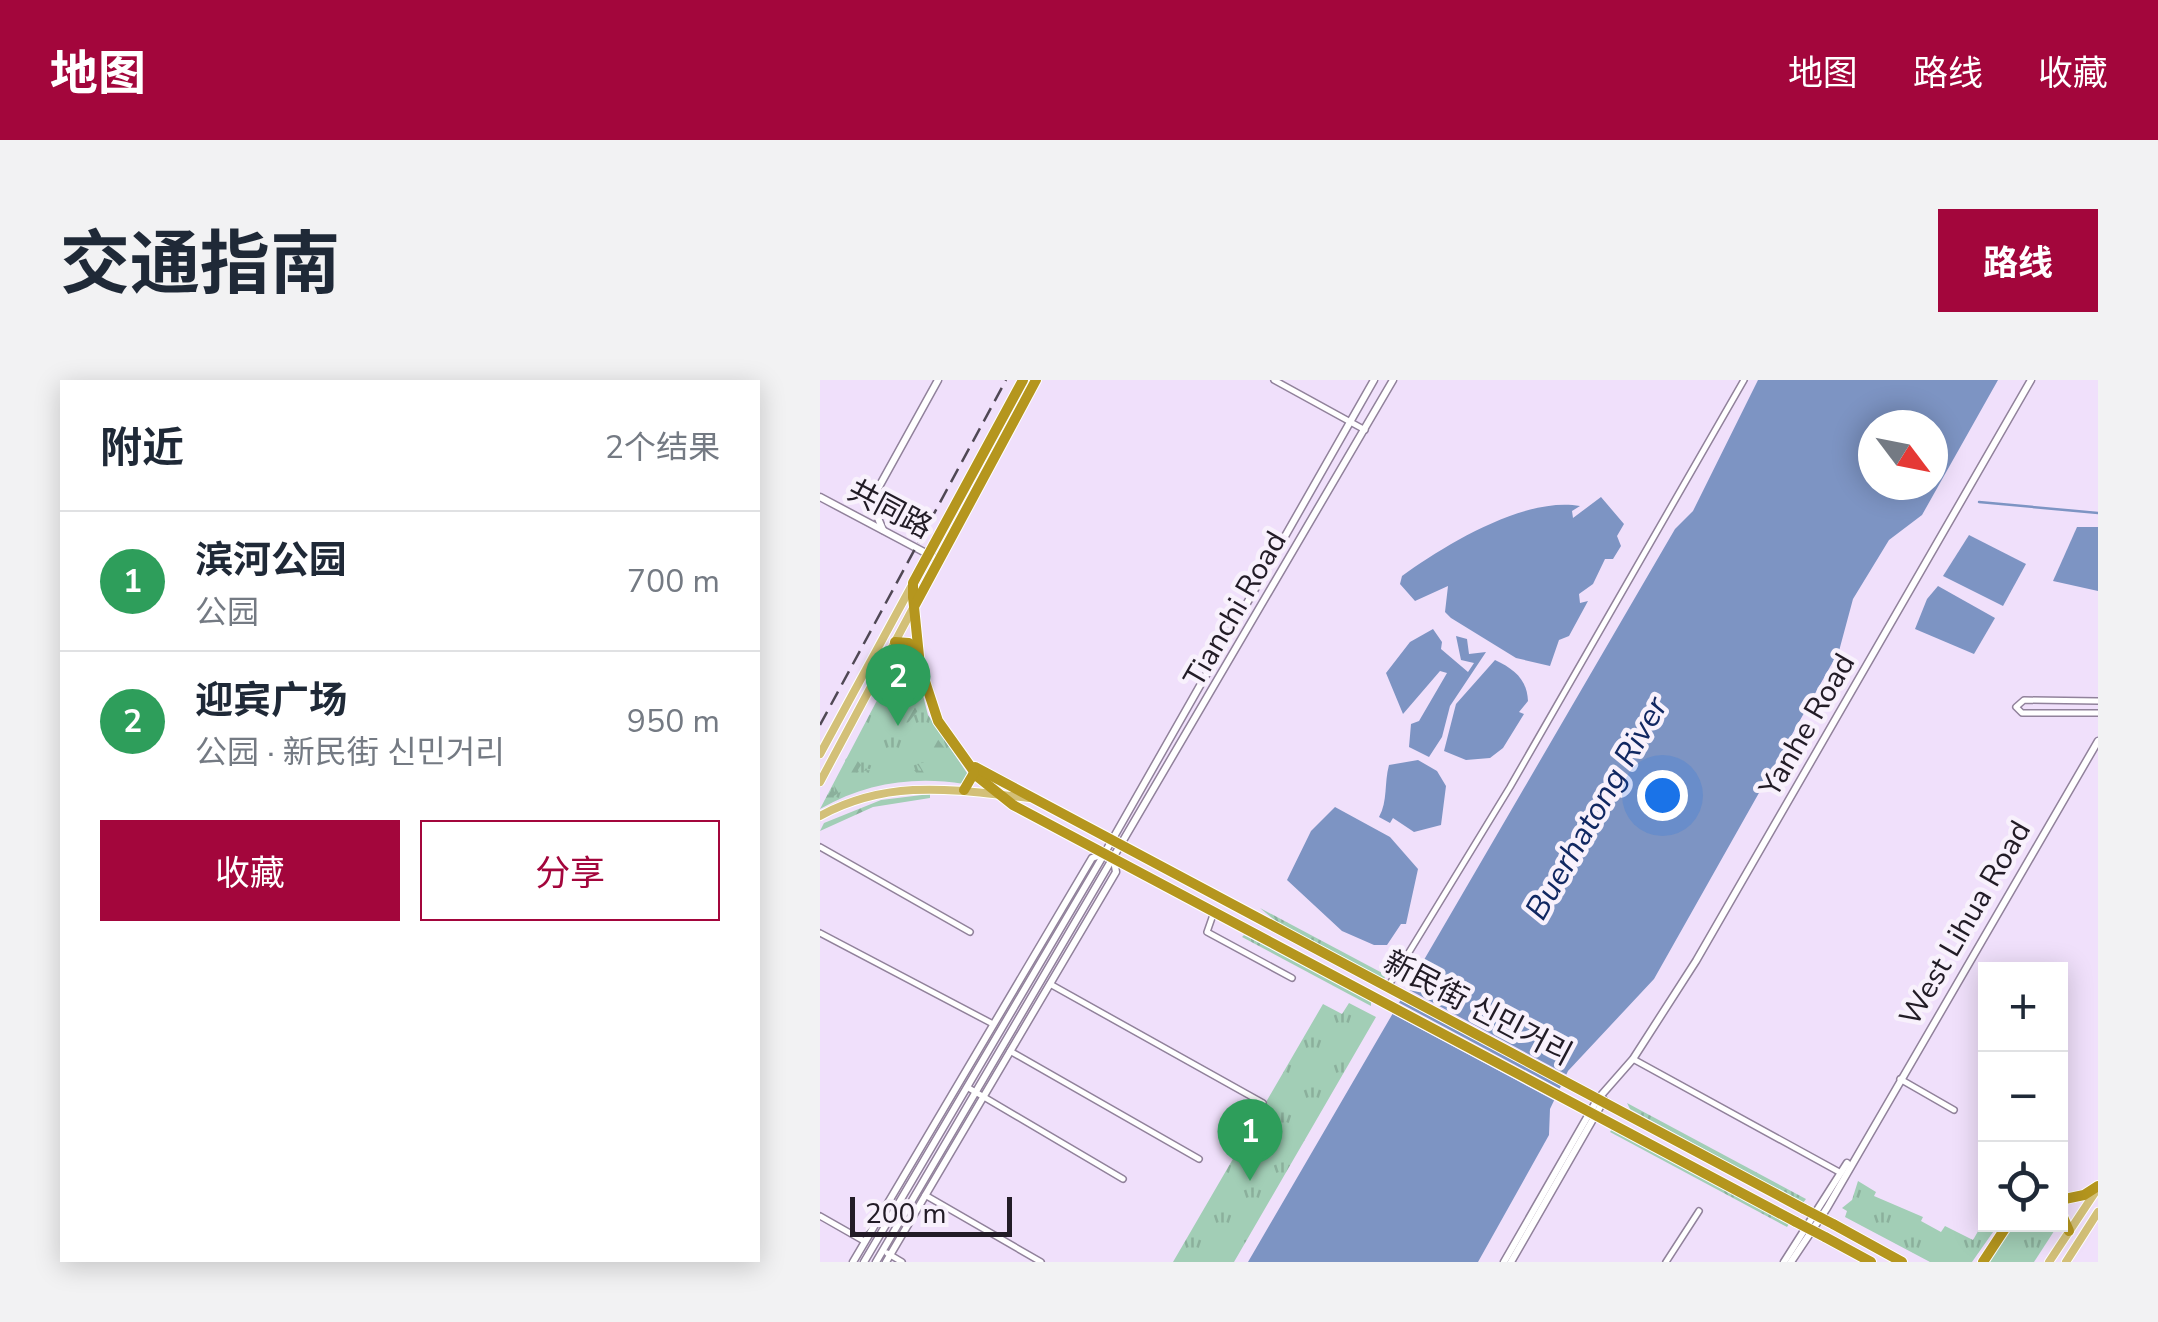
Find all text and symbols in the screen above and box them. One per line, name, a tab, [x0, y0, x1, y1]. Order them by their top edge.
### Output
text: 地图	[50, 41, 146, 107]
text: 地图	[1788, 50, 1858, 97]
text: 路线	[1913, 50, 1983, 97]
text: 收藏	[2038, 50, 2108, 97]
button: 路线	[1938, 209, 2098, 312]
text: 交通指南	[60, 217, 340, 313]
north arrow	[1858, 410, 1948, 500]
text: 附近	[100, 420, 184, 477]
text: 2个结果	[605, 426, 720, 469]
street label: 共同路	[840, 470, 939, 549]
street label: Tianchi Road	[1174, 524, 1297, 695]
text: 滨河公园	[195, 535, 347, 586]
text: 1	[123, 560, 142, 603]
text: 700 m	[627, 560, 720, 603]
text: 公园	[195, 591, 259, 634]
pin: 2	[866, 644, 930, 726]
street label: Yanhe Road	[1749, 646, 1865, 805]
text: 迎宾广场	[195, 675, 347, 726]
water label: Buerhatong River	[1515, 688, 1679, 928]
text: 2	[123, 700, 142, 743]
text: 950 m	[627, 700, 720, 743]
text: 公园 · 新民街 신민거리	[195, 731, 505, 774]
your location	[1637, 770, 1688, 821]
street label: West Lihua Road	[1890, 813, 2041, 1033]
button: 收藏	[100, 820, 400, 921]
button: 分享	[420, 820, 720, 921]
street label: 新民街 신민거리	[1376, 941, 1579, 1075]
map controls	[1978, 962, 2068, 1232]
button: +	[1978, 962, 2068, 1052]
button: −	[1978, 1052, 2068, 1142]
pin: 1	[1218, 1098, 1282, 1181]
button: locate	[1978, 1142, 2068, 1232]
scale bar	[850, 1192, 1012, 1236]
text: 200 m	[865, 1195, 947, 1233]

